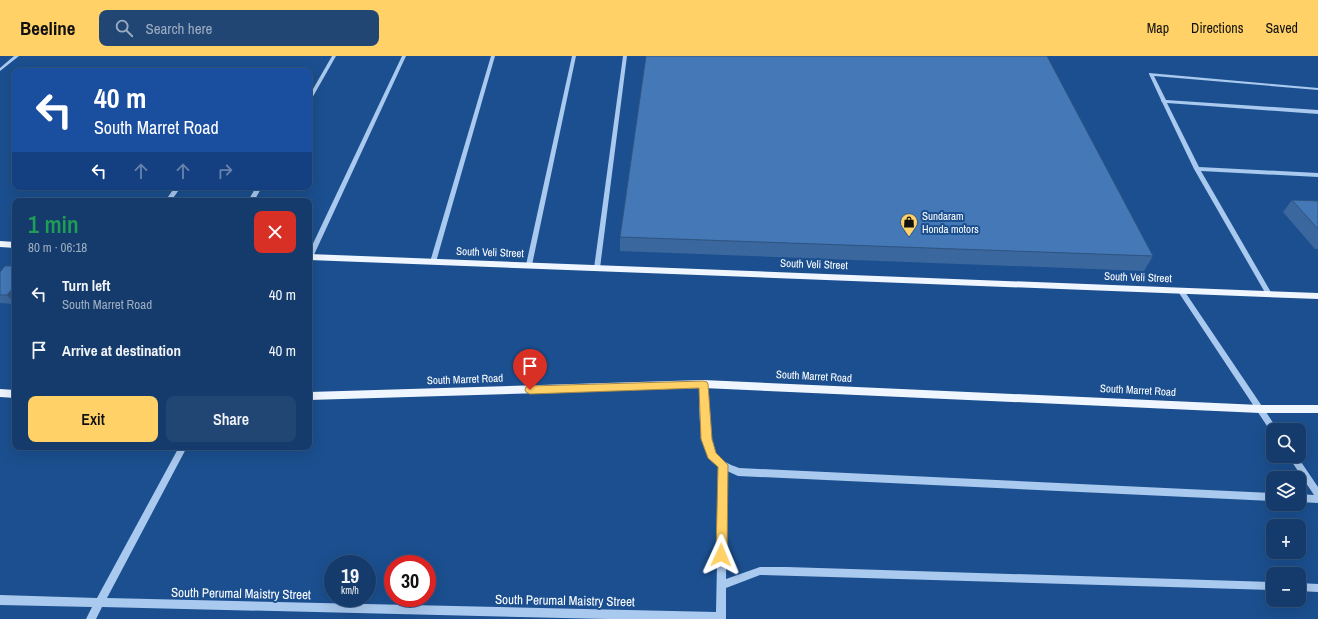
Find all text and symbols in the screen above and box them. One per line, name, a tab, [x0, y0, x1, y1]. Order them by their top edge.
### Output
search box	[99, 10, 379, 46]
text: Beeline	[20, 15, 75, 41]
icon: search	[113, 17, 135, 39]
text: Search here	[145, 18, 212, 39]
text: Map	[1147, 19, 1169, 37]
text: Directions	[1191, 19, 1243, 37]
text: Saved	[1265, 19, 1298, 37]
text: 40 m	[94, 79, 146, 117]
icon: left	[28, 84, 80, 136]
text: South Marret Road	[94, 115, 219, 140]
icon: left	[88, 160, 110, 182]
icon: ahead	[130, 160, 152, 182]
icon: ahead	[172, 160, 194, 182]
icon: right	[214, 160, 236, 182]
text: 1 min	[28, 208, 79, 240]
place label: Sundaram Honda motors	[922, 209, 979, 236]
button: close	[254, 211, 296, 253]
shop icon: Sundaram Honda motors	[899, 212, 919, 237]
text: 80 m · 06:18	[28, 239, 87, 256]
street label: South Veli Street	[456, 244, 525, 260]
street label: South Veli Street	[780, 256, 849, 272]
street label: South Veli Street	[1104, 269, 1173, 285]
text: Turn left	[62, 275, 110, 296]
icon: left	[28, 283, 50, 305]
text: 40 m	[269, 284, 296, 305]
text: South Marret Road	[62, 296, 152, 313]
icon: arrive	[28, 339, 50, 361]
text: Arrive at destination	[62, 340, 181, 361]
text: 40 m	[269, 340, 296, 361]
pin	[513, 349, 547, 390]
icon: arrive	[519, 355, 541, 377]
street label: South Marret Road	[776, 367, 852, 385]
street label: South Marret Road	[427, 371, 503, 387]
street label: South Marret Road	[1100, 381, 1176, 399]
button: Exit	[28, 396, 158, 442]
button: Share	[166, 396, 296, 442]
map controls	[1266, 423, 1306, 607]
button: search	[1266, 423, 1306, 463]
button: layers	[1266, 471, 1306, 511]
button: +	[1266, 519, 1306, 559]
position arrow	[700, 534, 742, 576]
speed limit sign: 30	[384, 555, 436, 607]
text: 19	[341, 562, 359, 589]
button: −	[1266, 567, 1306, 607]
street label: South Perumal Maistry Street	[171, 584, 311, 603]
text: km/h	[341, 584, 359, 597]
street label: South Perumal Maistry Street	[495, 591, 635, 610]

